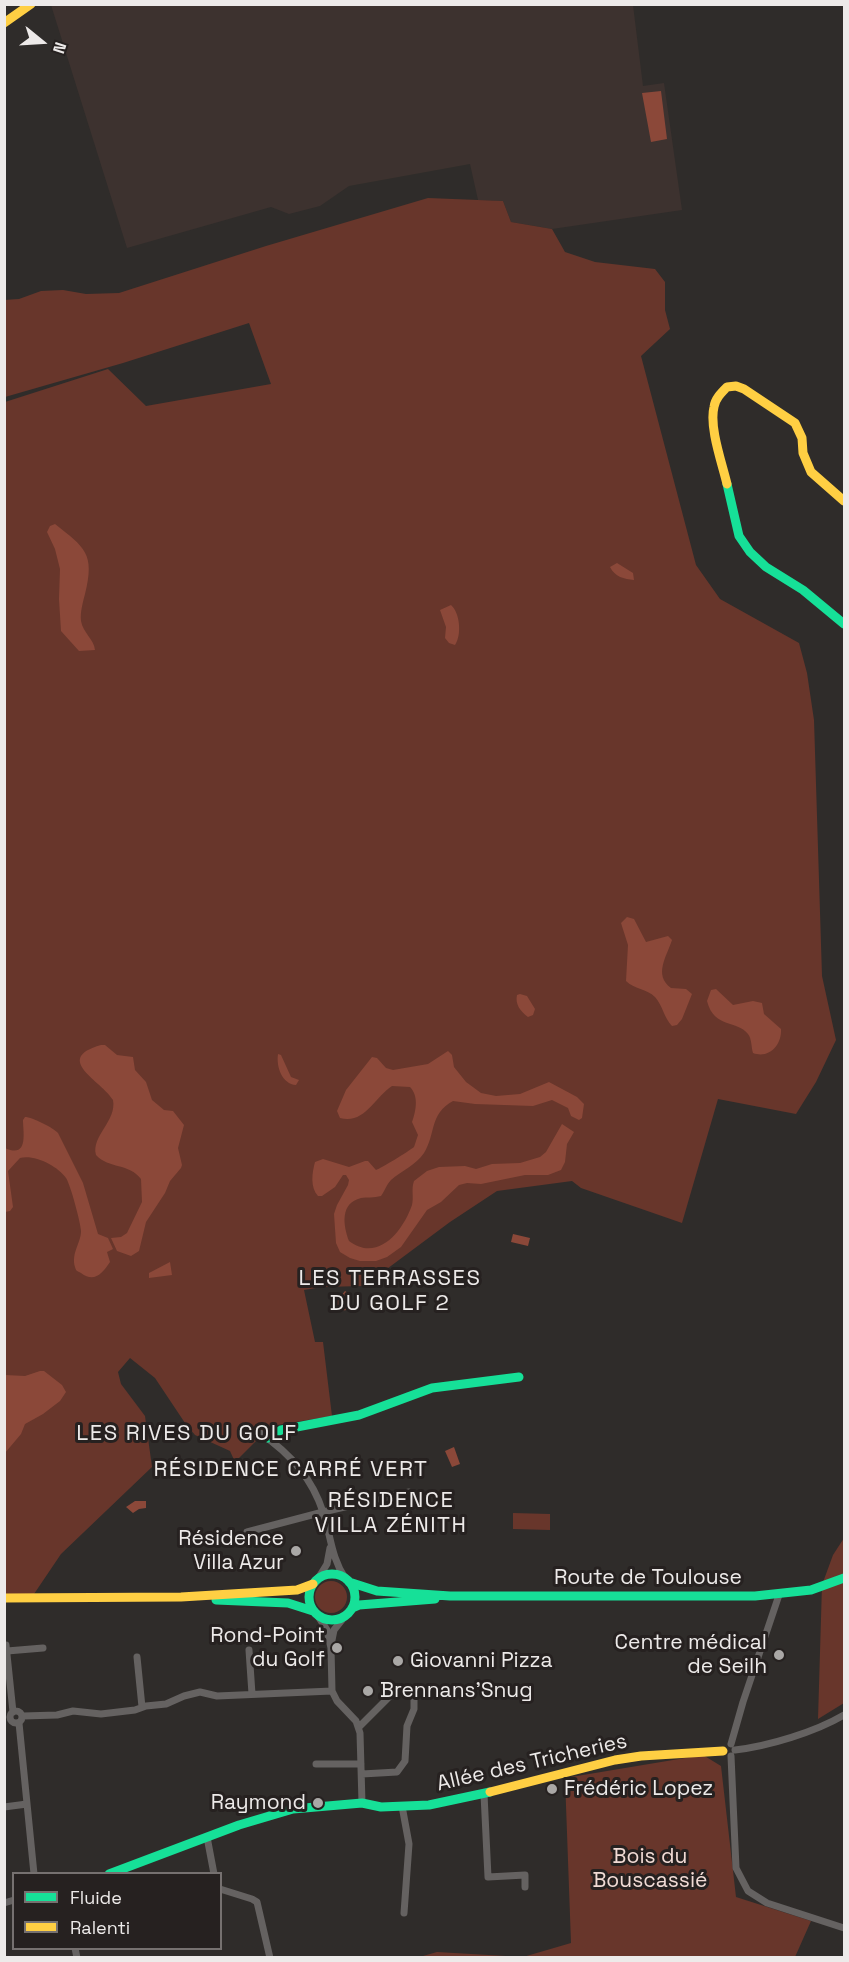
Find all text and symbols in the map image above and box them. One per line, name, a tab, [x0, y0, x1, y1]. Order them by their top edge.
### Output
north arrow	[12, 12, 72, 72]
text: N	[48, 39, 71, 56]
district label: LES TERRASSES DU GOLF 2	[299, 1266, 481, 1318]
district label: LES RIVES DU GOLF	[76, 1421, 298, 1447]
district label: RÉSIDENCE CARRÉ VERT	[153, 1457, 429, 1483]
district label: RÉSIDENCE VILLA ZÉNITH	[315, 1488, 467, 1540]
place label: Résidence Villa Azur	[178, 1526, 284, 1576]
marker: Résidence Villa Azur	[289, 1544, 303, 1558]
street label: Route de Toulouse	[554, 1565, 742, 1591]
place label: Rond-Point du Golf	[210, 1623, 325, 1673]
place label: Centre médical de Seilh	[615, 1630, 767, 1680]
marker: Rond-Point du Golf	[330, 1641, 344, 1655]
place label: Giovanni Pizza	[410, 1648, 553, 1674]
marker: Centre médical de Seilh	[772, 1648, 786, 1662]
marker: Giovanni Pizza	[391, 1654, 405, 1668]
place label: Brennans'Snug	[380, 1678, 533, 1704]
marker: Brennans'Snug	[361, 1684, 375, 1698]
street label: Allée des Tricheries	[434, 1729, 630, 1797]
place label: Frédéric Lopez	[564, 1776, 713, 1802]
marker: Frédéric Lopez	[545, 1782, 559, 1796]
place label: Raymond	[211, 1790, 306, 1816]
marker: Raymond	[311, 1796, 325, 1810]
park label: Bois du Bouscassié	[592, 1844, 708, 1894]
legend	[12, 1872, 222, 1950]
text: Fluide	[70, 1886, 122, 1909]
text: Ralenti	[70, 1916, 130, 1939]

